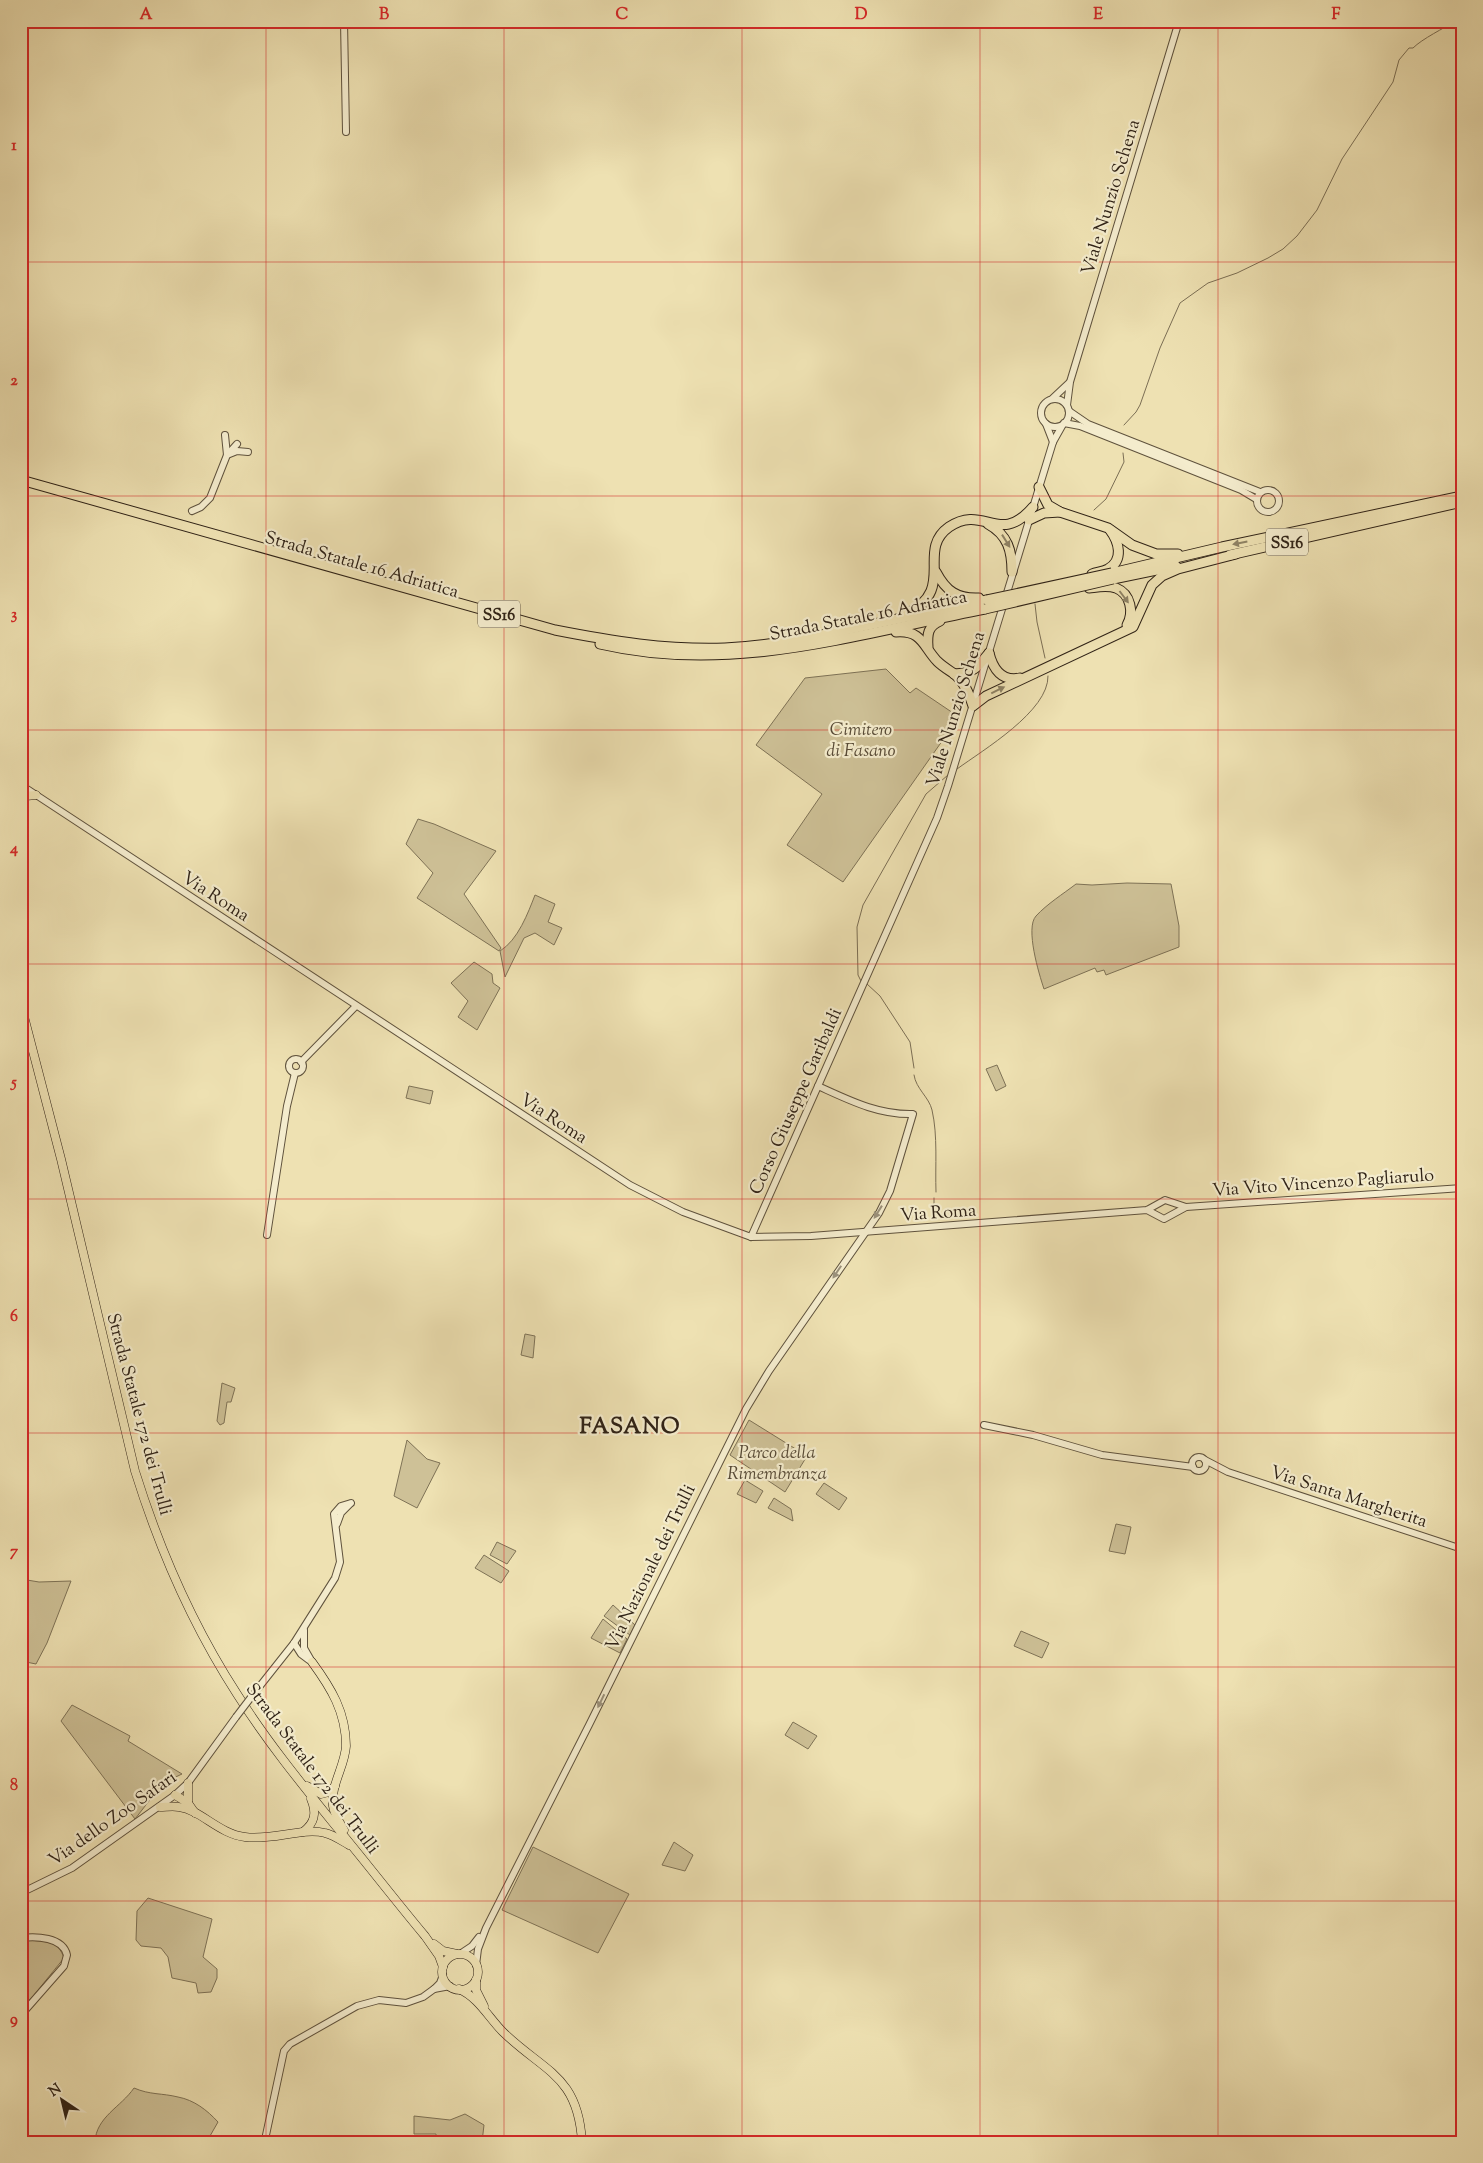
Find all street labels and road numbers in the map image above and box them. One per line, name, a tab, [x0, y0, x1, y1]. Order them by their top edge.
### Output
street label: Viale Nunzio Schena	[1076, 117, 1148, 278]
street label: Strada Statale 16 Adriatica	[261, 526, 462, 606]
road number: SS16	[1266, 528, 1308, 556]
street label: Strada Statale 16 Adriatica	[767, 585, 969, 649]
road number: SS16	[478, 600, 520, 628]
street label: Viale Nunzio Schena	[921, 629, 993, 790]
street label: Via Roma	[176, 866, 254, 929]
street label: Corso Giuseppe Garibaldi	[744, 1004, 850, 1199]
street label: Via Roma	[514, 1088, 592, 1151]
street label: Via Vito Vincenzo Pagliarulo	[1211, 1163, 1435, 1205]
street label: Via Roma	[899, 1198, 977, 1230]
street label: Strada Statale 172 dei Trulli	[99, 1311, 178, 1519]
street label: Via Santa Margherita	[1267, 1460, 1430, 1536]
street label: Via Nazionale dei Trulli	[600, 1481, 703, 1655]
street label: Strada Statale 172 dei Trulli	[238, 1678, 384, 1860]
street label: Via dello Zoo Safari	[44, 1766, 183, 1874]

